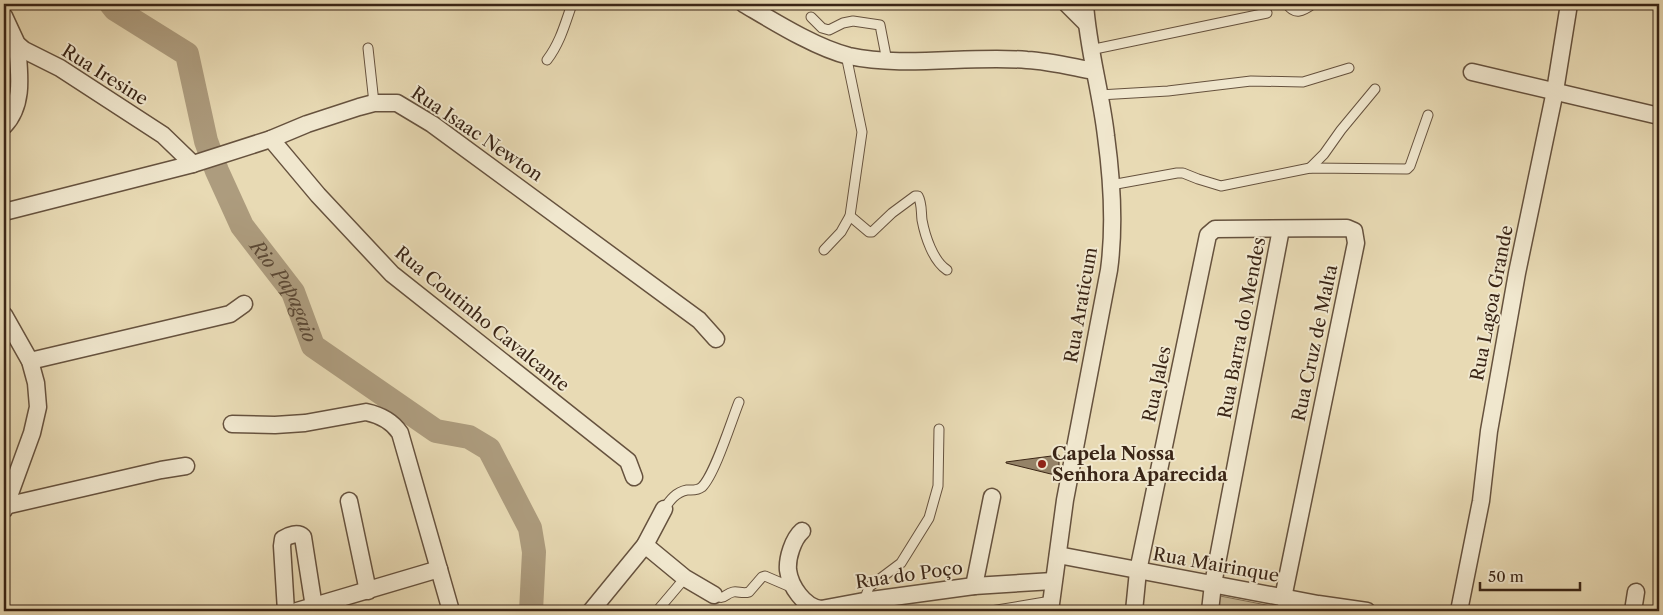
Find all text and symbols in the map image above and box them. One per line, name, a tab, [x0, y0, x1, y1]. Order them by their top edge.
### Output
street label: Rua Iresine	[58, 40, 152, 110]
street label: Rua Isaac Newton	[407, 82, 547, 186]
street label: Rua Lagoa Grande	[1466, 223, 1518, 383]
water label: Rio Papagaio	[244, 234, 322, 346]
street label: Rua Barra do Mendes	[1214, 235, 1270, 421]
street label: Rua Coutinho Cavalcante	[390, 242, 574, 396]
street label: Rua Araticum	[1060, 245, 1102, 365]
street label: Rua Cruz de Malta	[1288, 262, 1342, 423]
street label: Rua Jales	[1138, 344, 1176, 424]
place label: Capela Nossa Senhora Aparecida	[1052, 443, 1228, 486]
marker: Capela Nossa Senhora Aparecida	[1036, 458, 1048, 470]
street label: Rua Mairinque	[1151, 543, 1281, 587]
street label: Rua do Poço	[854, 557, 964, 593]
scale bar	[1480, 560, 1580, 592]
text: 50 m	[1488, 567, 1524, 586]

